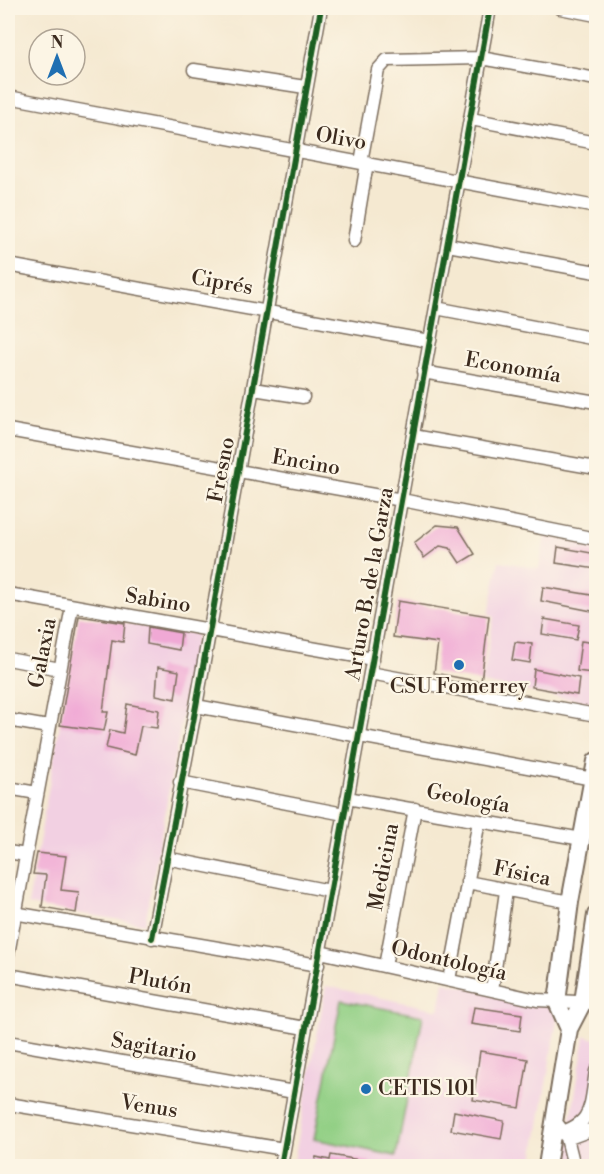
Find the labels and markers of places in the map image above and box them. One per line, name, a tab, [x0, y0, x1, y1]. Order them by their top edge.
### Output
marker: CSU Fomerrey	[452, 658, 466, 672]
place label: CSU Fomerrey	[390, 674, 529, 700]
place label: CETIS 101	[378, 1076, 477, 1102]
marker: CETIS 101	[359, 1082, 373, 1096]

